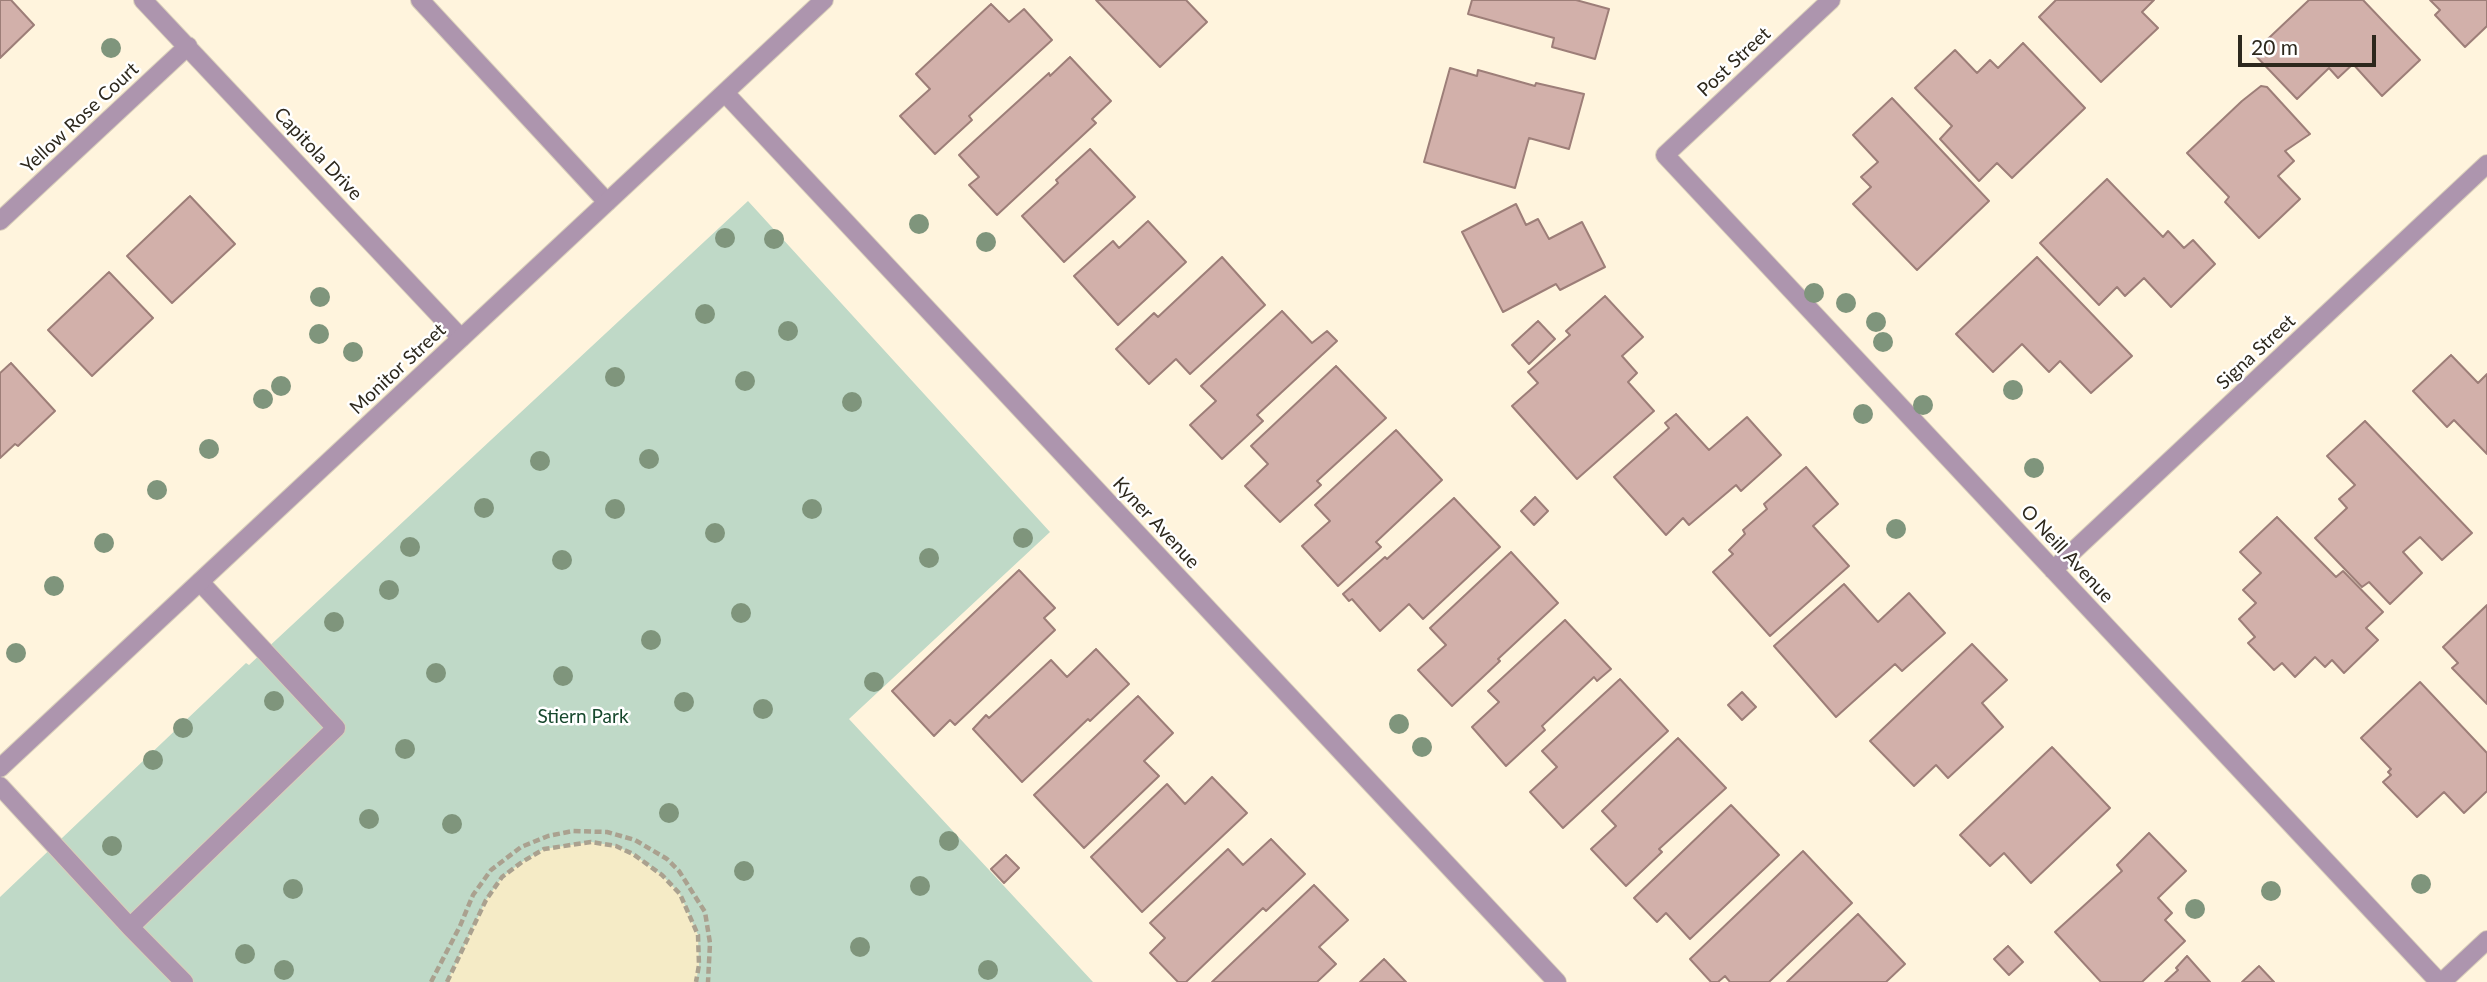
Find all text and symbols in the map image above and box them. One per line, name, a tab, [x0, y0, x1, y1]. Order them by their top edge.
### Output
scale bar	[2242, 21, 2380, 65]
street label: Post Street	[1693, 22, 1775, 102]
text: 20 m	[2251, 34, 2298, 59]
street label: Yellow Rose Court	[17, 58, 143, 178]
street label: Capitola Drive	[269, 103, 367, 205]
street label: Signa Street	[2212, 310, 2300, 394]
street label: Monitor Street	[345, 319, 451, 419]
street label: Kyner Avenue	[1108, 473, 1204, 573]
street label: O Neill Avenue	[2016, 500, 2118, 608]
park label: Stiern Park	[537, 706, 629, 728]

